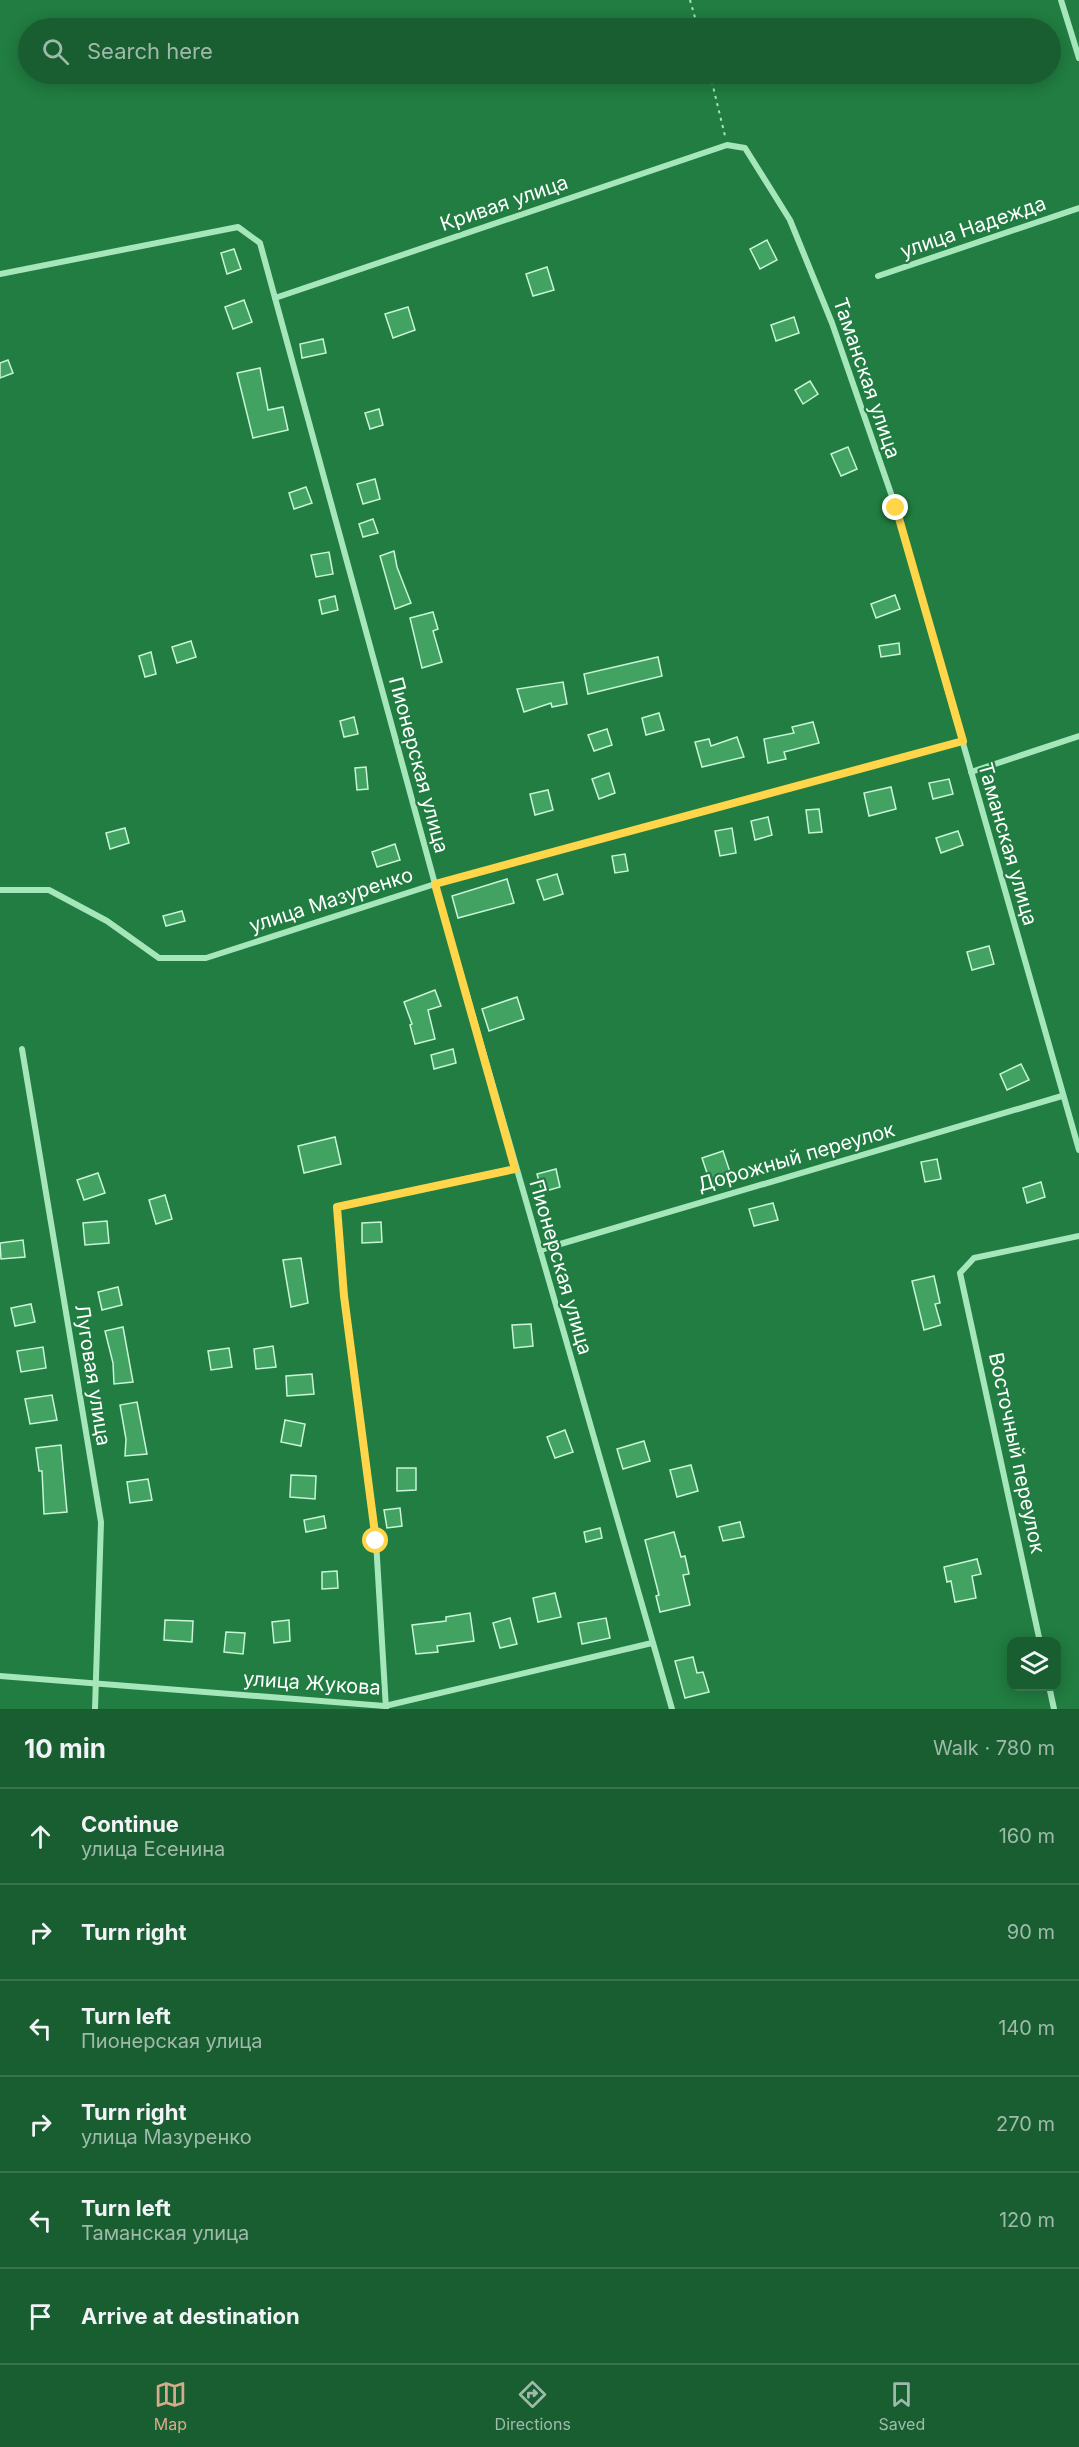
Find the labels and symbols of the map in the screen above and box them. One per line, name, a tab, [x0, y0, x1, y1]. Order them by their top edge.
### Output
street label: Кривая улица	[437, 170, 571, 236]
street label: улица Надежда	[897, 191, 1049, 263]
street label: Таманская улица	[828, 295, 906, 461]
route end	[882, 494, 908, 520]
street label: Пионерская улица	[384, 674, 454, 856]
street label: Таманская улица	[973, 760, 1043, 928]
street label: улица Мазуренко	[246, 862, 416, 938]
street label: Дорожный переулок	[695, 1117, 897, 1197]
street label: Пионерская улица	[524, 1176, 598, 1358]
street label: Луговая улица	[70, 1303, 116, 1447]
street label: Восточный переулок	[984, 1350, 1050, 1556]
route start	[362, 1527, 388, 1553]
street label: улица Жукова	[242, 1666, 382, 1700]

